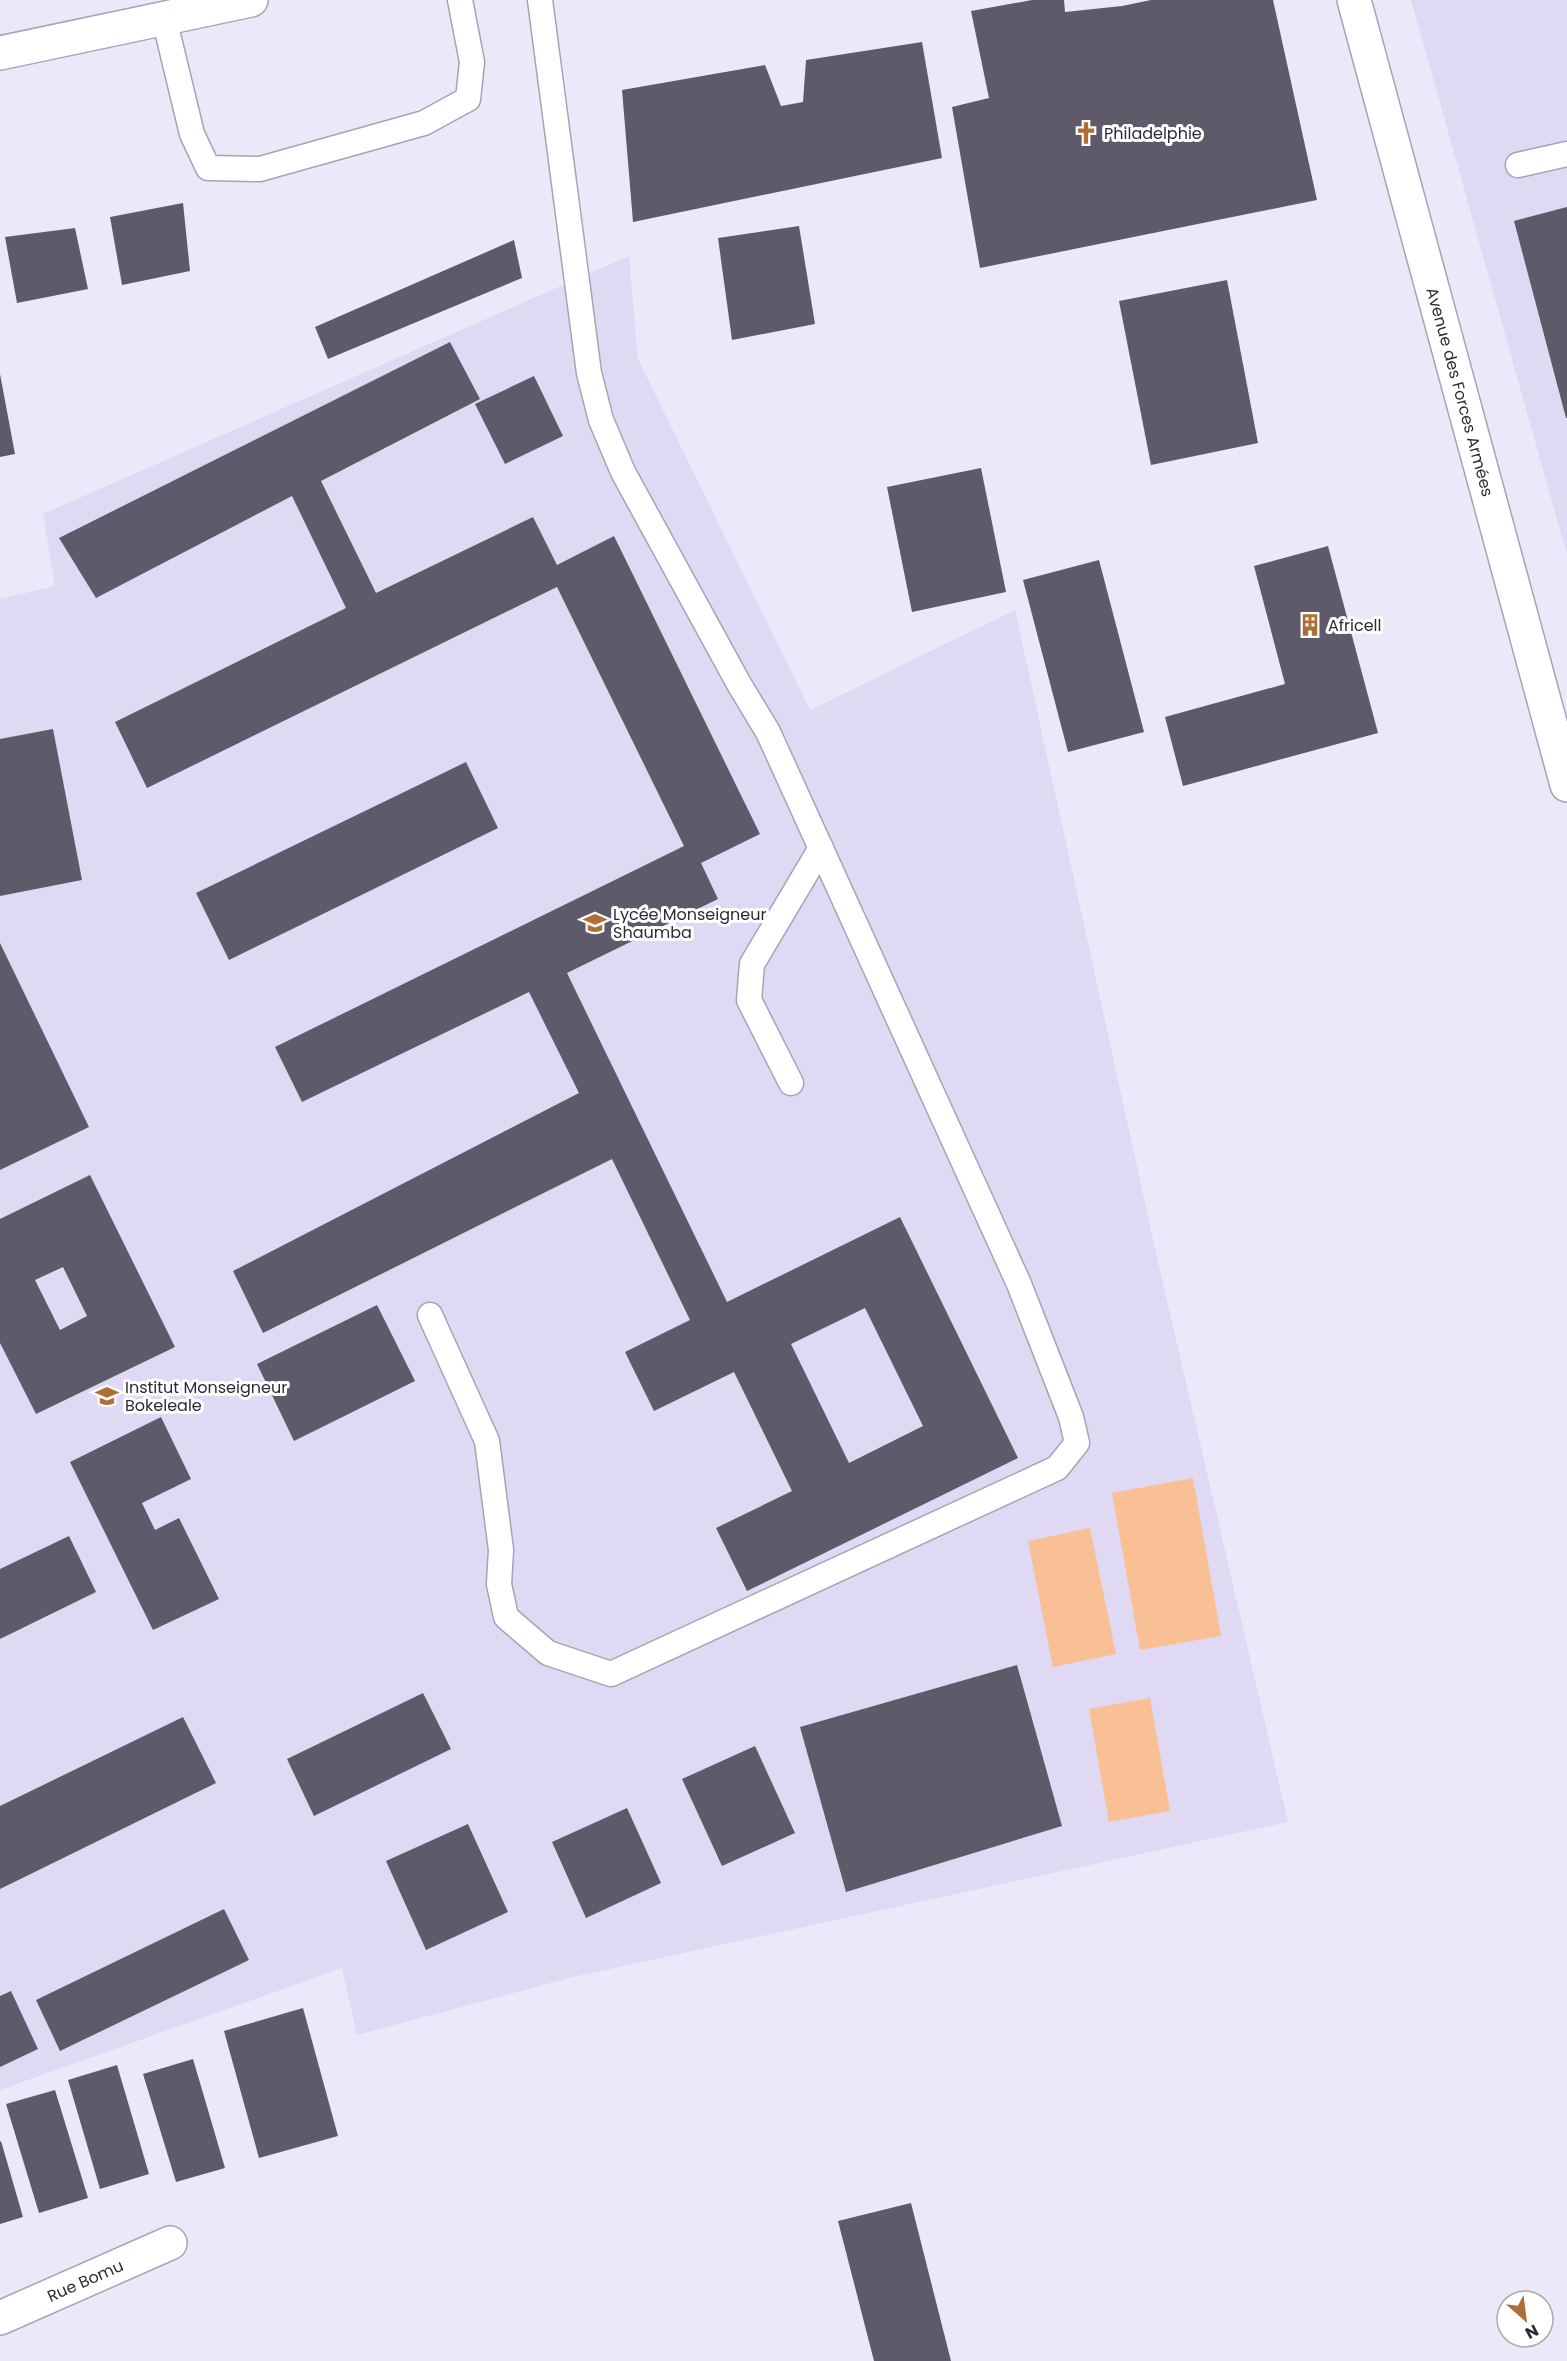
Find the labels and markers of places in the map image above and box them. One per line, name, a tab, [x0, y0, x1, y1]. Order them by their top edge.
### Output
church icon: Philadelphie	[1073, 120, 1099, 146]
place label: Philadelphie	[1104, 122, 1202, 145]
building icon: Africell	[1297, 612, 1323, 638]
place label: Africell	[1328, 614, 1381, 637]
place label: Lycée Monseigneur Shaumba	[613, 903, 766, 944]
school or university icon: Lycée Monseigneur Shaumba	[582, 910, 608, 936]
place label: Institut Monseigneur Bokeleale	[125, 1376, 287, 1417]
school or university icon: Institut Monseigneur Bokeleale	[94, 1383, 120, 1409]

